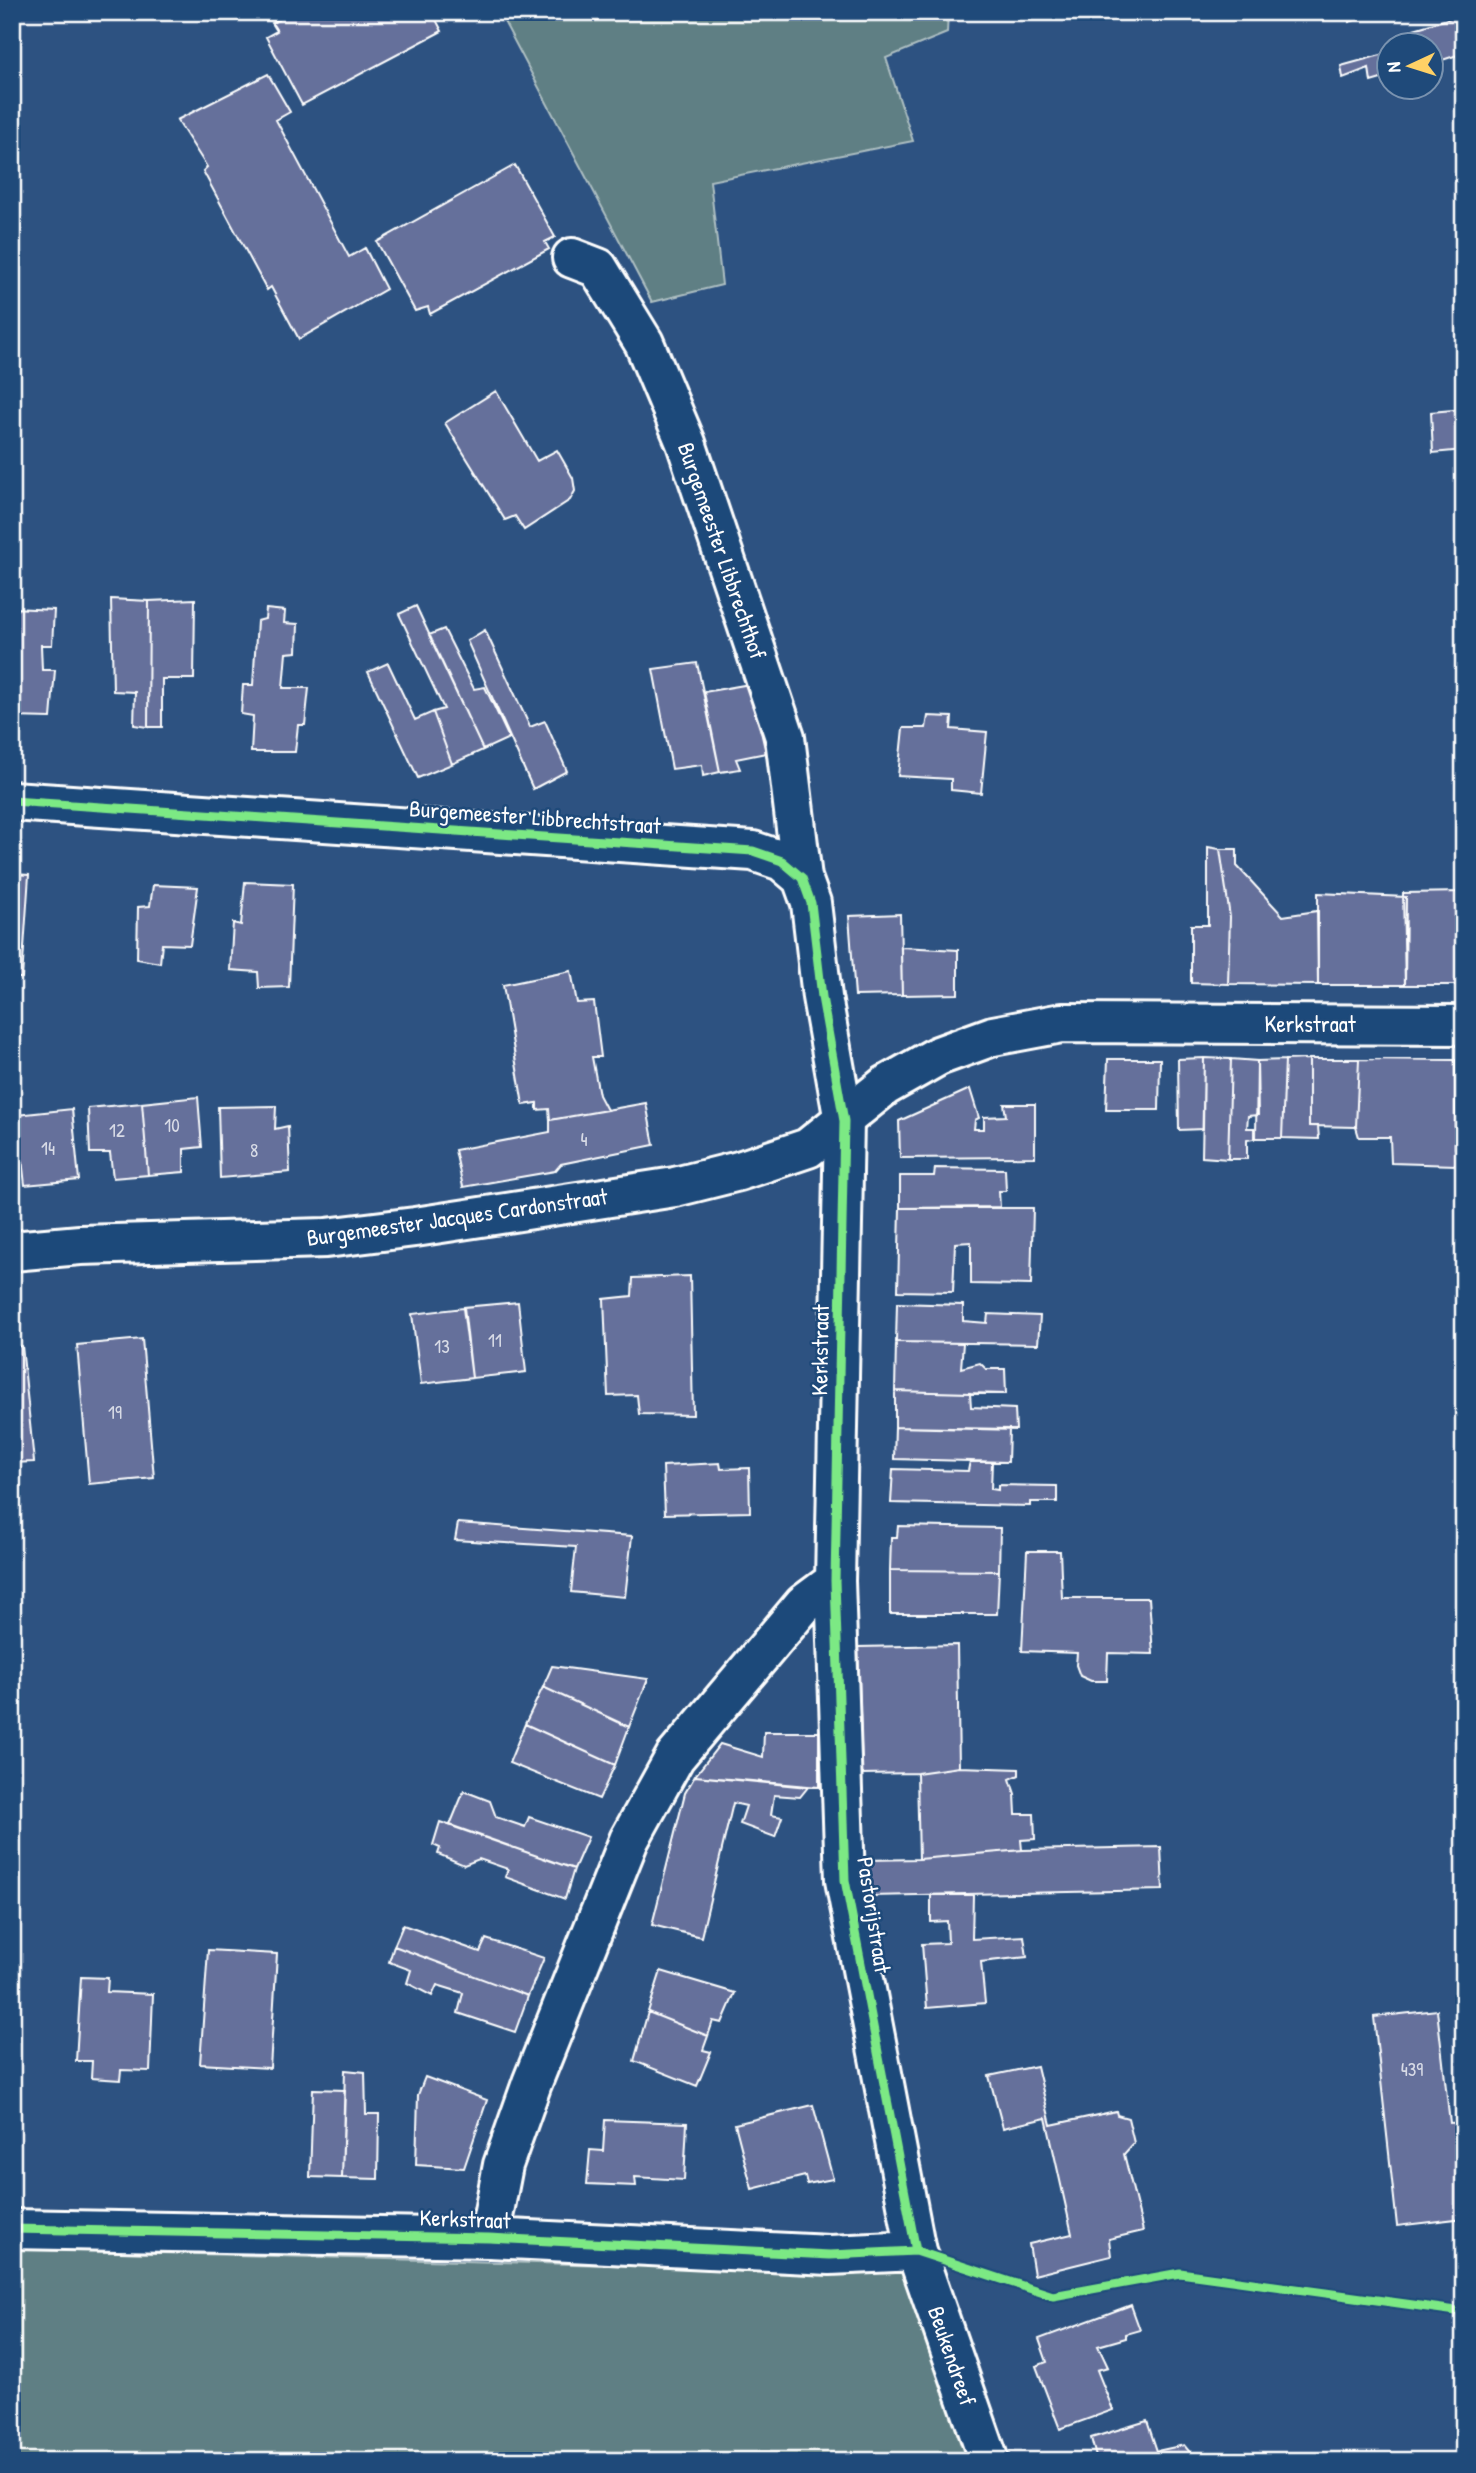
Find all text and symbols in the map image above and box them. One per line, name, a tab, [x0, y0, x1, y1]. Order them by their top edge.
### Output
north arrow	[1374, 32, 1444, 102]
text: N	[1380, 61, 1406, 73]
street label: Burgemeester Libbrechthof	[671, 438, 774, 664]
street label: Burgemeester Libbrechtstraat	[408, 792, 663, 841]
street label: Kerkstraat	[1264, 1008, 1357, 1039]
house number: 10	[164, 1112, 180, 1138]
house number: 12	[109, 1117, 125, 1143]
house number: 4	[580, 1126, 588, 1152]
house number: 14	[41, 1135, 55, 1161]
house number: 8	[250, 1137, 258, 1163]
street label: Burgemeester Jacques Cardonstraat	[305, 1180, 610, 1253]
street label: Kerkstraat	[803, 1303, 836, 1396]
house number: 11	[488, 1327, 502, 1353]
house number: 13	[434, 1333, 450, 1359]
house number: 19	[108, 1399, 122, 1425]
street label: Pastorijstraat	[850, 1855, 899, 1976]
house number: 439	[1401, 2056, 1423, 2082]
street label: Kerkstraat	[419, 2201, 512, 2236]
street label: Beukendreef	[921, 2302, 984, 2411]

